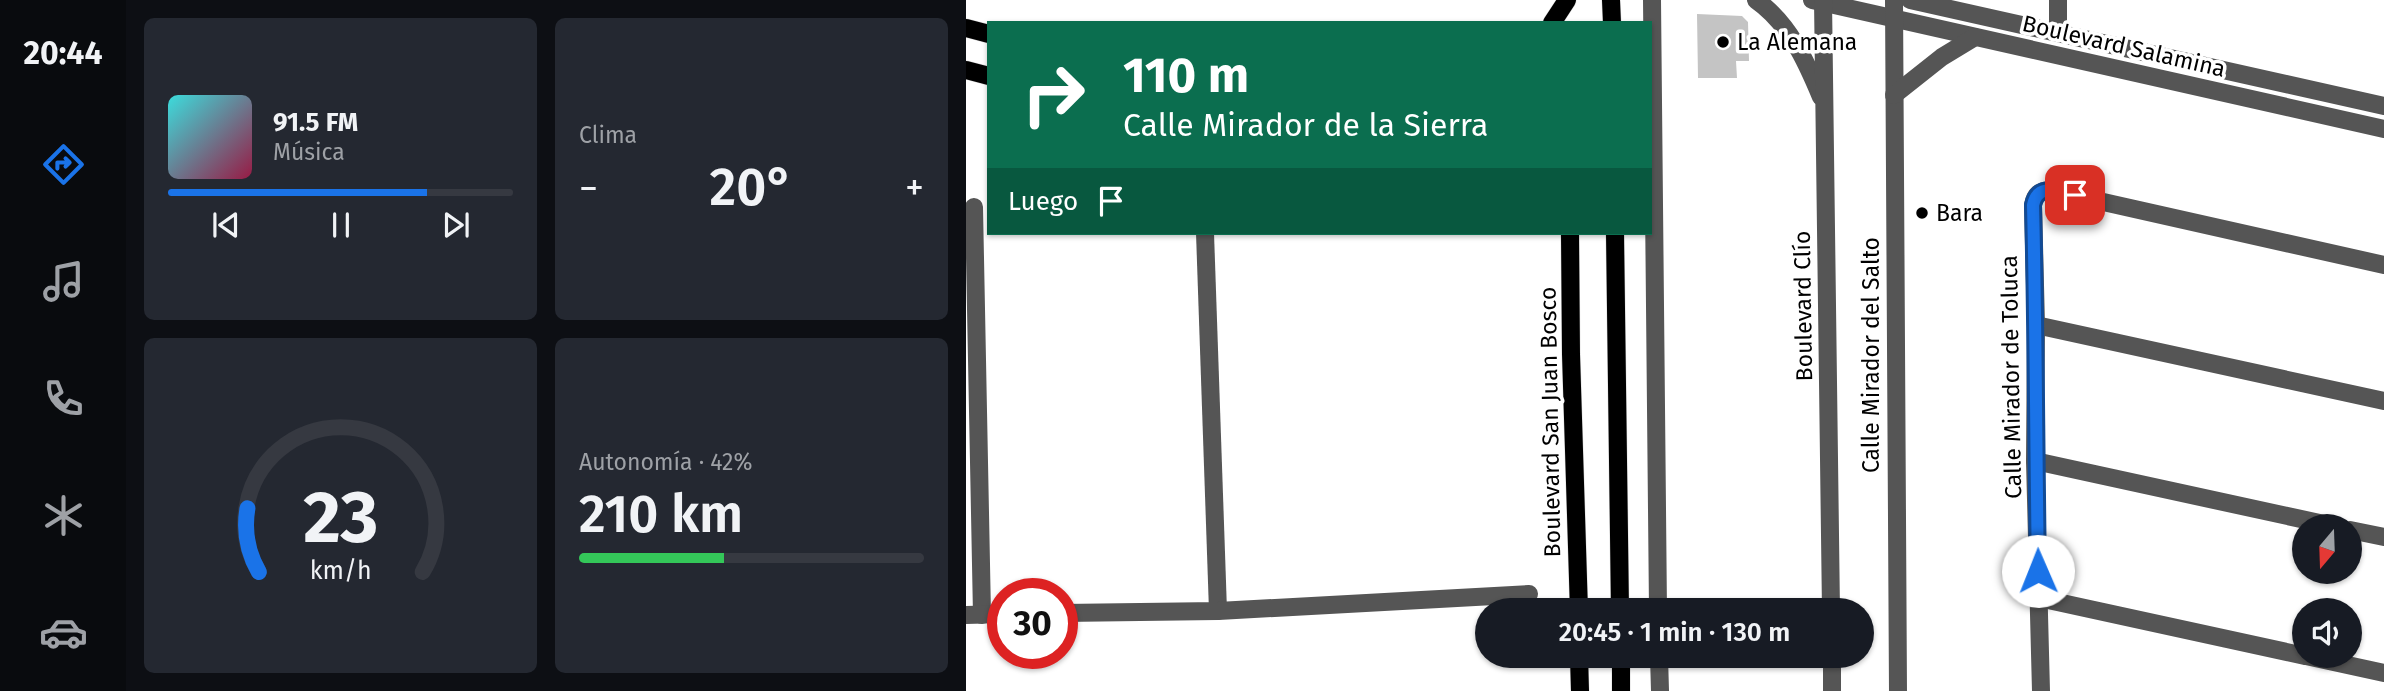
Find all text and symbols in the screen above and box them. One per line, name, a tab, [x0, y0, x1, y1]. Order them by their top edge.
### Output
street label: Boulevard Salamina	[2020, 9, 2228, 83]
place label: La Alemana	[1737, 28, 1857, 56]
text: 20:44	[24, 34, 102, 72]
marker: La Alemana	[1715, 34, 1731, 50]
text: 110 m	[1123, 46, 1249, 105]
icon: right	[1008, 49, 1099, 140]
text: Calle Mirador de la Sierra	[1123, 106, 1488, 144]
text: 91.5 FM	[273, 107, 358, 138]
text: Clima	[579, 121, 637, 149]
text: Música	[273, 138, 345, 166]
icon: directions	[39, 140, 88, 189]
text: 20°	[710, 156, 793, 219]
text: −	[579, 165, 598, 211]
text: +	[905, 165, 924, 211]
pin	[2045, 165, 2105, 225]
icon: arrive	[2056, 176, 2094, 214]
icon: arrive	[1092, 182, 1130, 220]
text: Luego	[1008, 186, 1078, 217]
place label: Bara	[1936, 199, 1983, 227]
marker: Bara	[1914, 205, 1930, 221]
icon: previous	[207, 206, 245, 244]
icon: pause	[322, 206, 360, 244]
icon: next	[437, 206, 475, 244]
street label: Boulevard Clío	[1788, 230, 1818, 382]
street label: Calle Mirador del Salto	[1857, 237, 1885, 473]
street label: Calle Mirador de Toluca	[1995, 255, 2027, 499]
icon: music	[39, 257, 88, 306]
street label: Boulevard San Juan Bosco	[1534, 286, 1566, 558]
icon: phone	[39, 374, 88, 423]
text: Autonomía · 42%	[579, 448, 752, 476]
text: 23	[303, 474, 378, 561]
text: 210 km	[579, 483, 743, 546]
icon: climate	[39, 491, 88, 540]
north arrow	[2292, 514, 2362, 584]
map controls	[2292, 514, 2362, 668]
position arrow	[2001, 534, 2075, 608]
text: km/h	[310, 555, 371, 585]
speed limit sign: 30	[987, 578, 1078, 669]
button: sound	[2292, 598, 2362, 668]
icon: car	[39, 608, 88, 657]
text: 20:45 · 1 min · 130 m	[1559, 617, 1790, 648]

